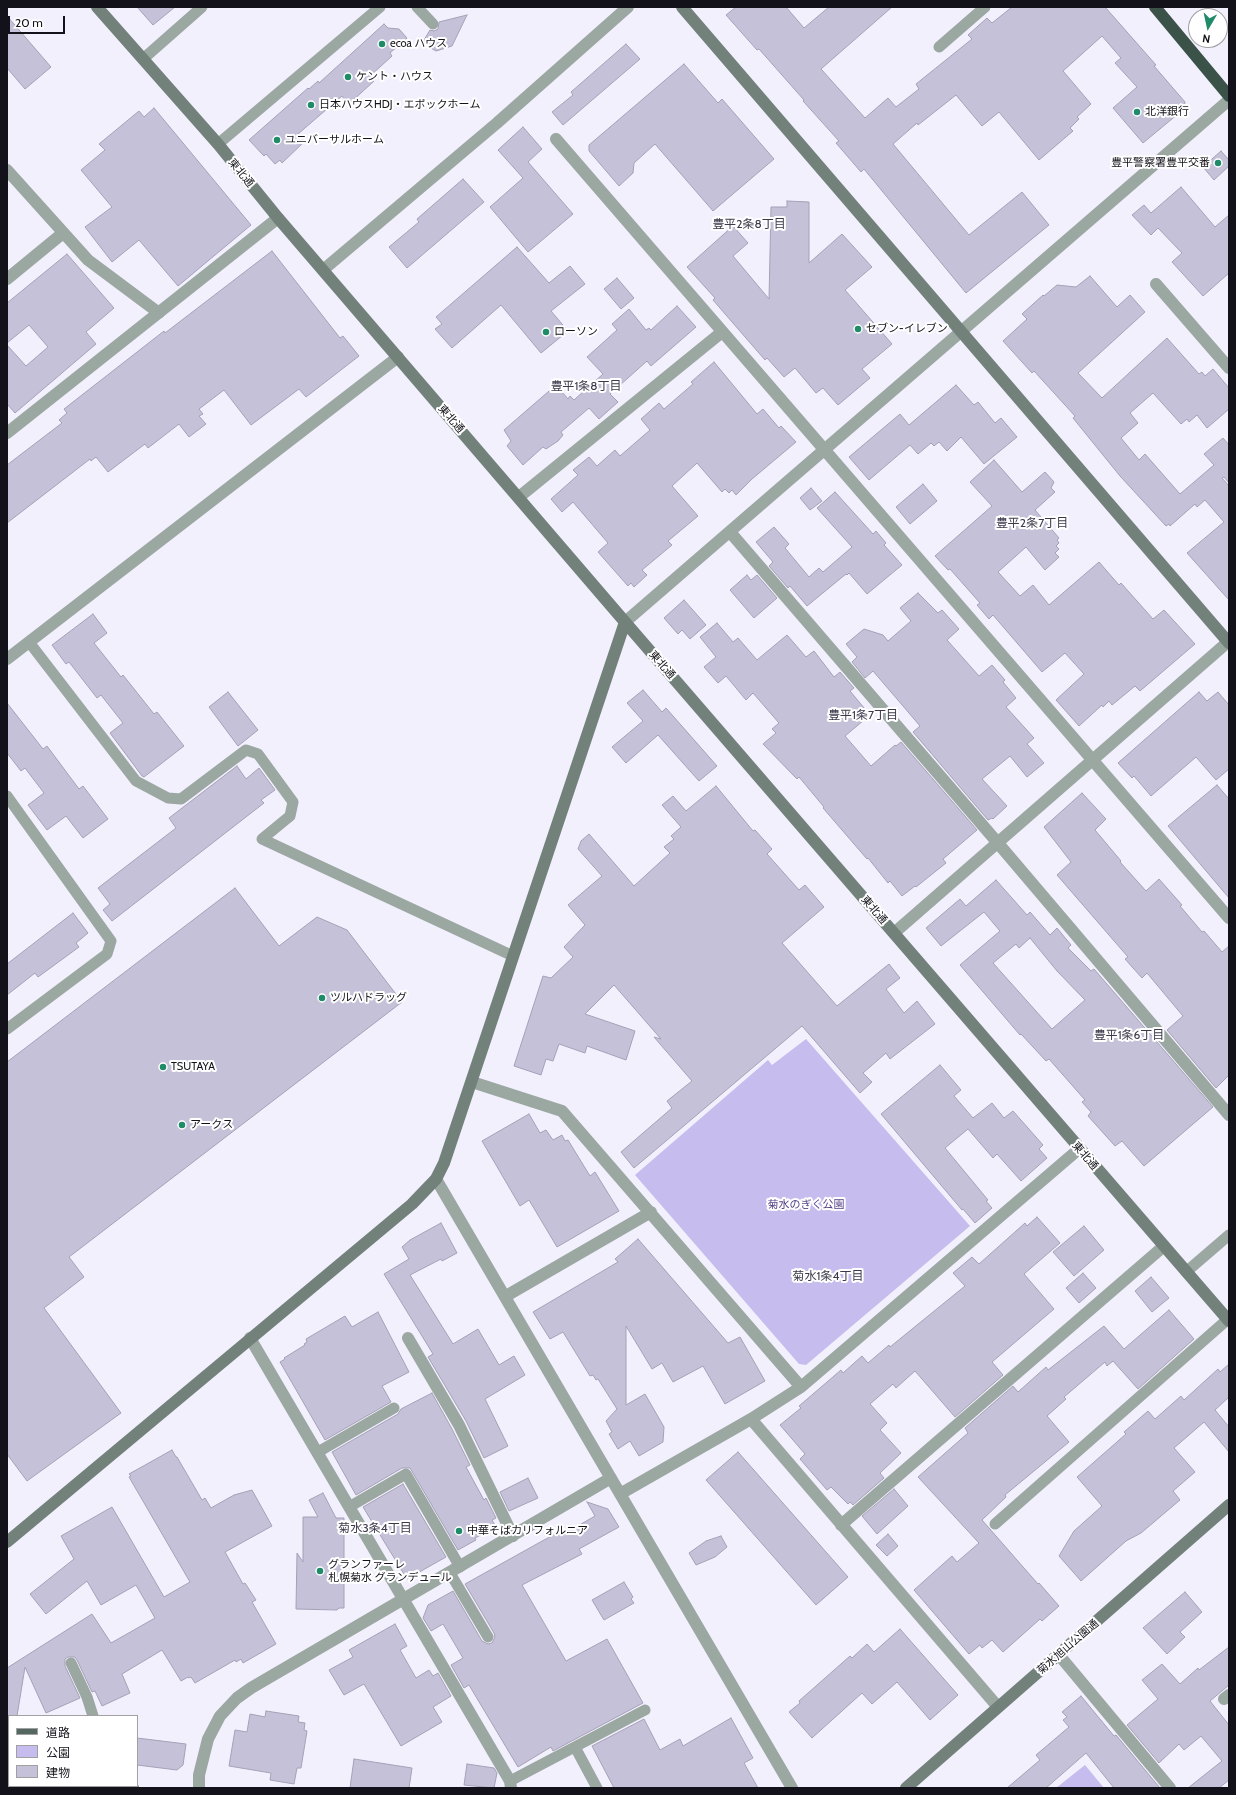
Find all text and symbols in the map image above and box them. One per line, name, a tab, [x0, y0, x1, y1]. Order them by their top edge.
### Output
scale bar	[10, 8, 67, 34]
north arrow	[1188, 8, 1228, 48]
text: 20 m	[15, 15, 43, 30]
text: N	[1201, 31, 1211, 46]
place label: ecoa ハウス	[390, 37, 447, 51]
marker: ecoa ハウス	[377, 39, 387, 49]
place label: ケント・ハウス	[356, 70, 433, 84]
marker: ケント・ハウス	[343, 72, 353, 82]
place label: 日本ハウスHDJ・エポックホーム	[319, 98, 481, 112]
marker: 日本ハウスHDJ・エポックホーム	[306, 100, 316, 110]
place label: 北洋銀行	[1145, 105, 1189, 119]
marker: 北洋銀行	[1132, 107, 1142, 117]
place label: ユニバーサルホーム	[285, 133, 384, 147]
marker: ユニバーサルホーム	[272, 135, 282, 145]
street label: 東北通	[225, 156, 257, 190]
place label: 豊平警察署豊平交番	[1111, 156, 1210, 170]
marker: 豊平警察署豊平交番	[1213, 158, 1223, 168]
district label: 豊平2条8丁目	[712, 217, 786, 231]
place label: セブン-イレブン	[866, 322, 948, 336]
marker: セブン-イレブン	[853, 324, 863, 334]
place label: ローソン	[554, 325, 598, 339]
marker: ローソン	[541, 327, 551, 337]
district label: 豊平1条8丁目	[550, 379, 622, 393]
street label: 東北通	[435, 402, 467, 436]
district label: 豊平2条7丁目	[996, 516, 1068, 530]
street label: 東北通	[646, 648, 678, 682]
district label: 豊平1条7丁目	[828, 708, 898, 722]
street label: 東北通	[858, 893, 890, 927]
place label: ツルハドラッグ	[330, 991, 407, 1005]
marker: ツルハドラッグ	[317, 993, 327, 1003]
district label: 豊平1条6丁目	[1094, 1028, 1164, 1042]
place label: TSUTAYA	[171, 1060, 215, 1074]
marker: TSUTAYA	[158, 1062, 168, 1072]
place label: アークス	[190, 1118, 233, 1132]
marker: アークス	[177, 1120, 187, 1130]
street label: 東北通	[1069, 1139, 1101, 1173]
park label: 菊水のぎく公園	[768, 1198, 844, 1212]
district label: 菊水1条4丁目	[793, 1269, 863, 1283]
district label: 菊水3条4丁目	[338, 1521, 412, 1535]
place label: 中華そばカリフォルニア	[467, 1524, 588, 1538]
marker: 中華そばカリフォルニア	[454, 1526, 464, 1536]
place label: グランファーレ 札幌菊水 グランデュール	[328, 1558, 451, 1584]
marker: グランファーレ 札幌菊水 グランデュール	[315, 1566, 325, 1576]
street label: 菊水旭山公園通	[1035, 1617, 1101, 1677]
legend	[8, 1715, 138, 1787]
text: 道路	[46, 1725, 70, 1740]
text: 公園	[46, 1745, 70, 1760]
text: 建物	[46, 1765, 70, 1780]

